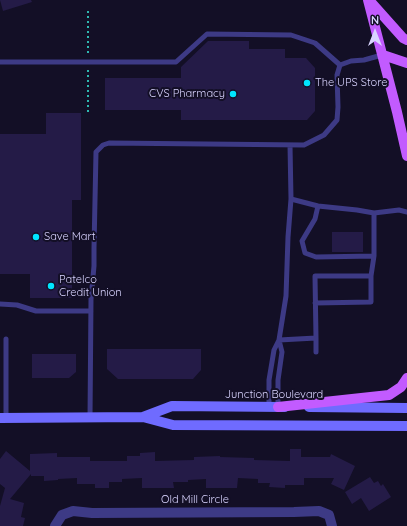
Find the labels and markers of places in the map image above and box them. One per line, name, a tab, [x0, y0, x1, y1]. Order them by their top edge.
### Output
place label: The UPS Store	[315, 76, 387, 90]
marker: The UPS Store	[302, 78, 312, 88]
place label: CVS Pharmacy	[149, 87, 225, 101]
marker: CVS Pharmacy	[228, 89, 238, 99]
place label: Save Mart	[44, 230, 95, 244]
marker: Save Mart	[31, 232, 41, 242]
place label: Patelco Credit Union	[59, 273, 122, 299]
marker: Patelco Credit Union	[46, 281, 56, 291]

